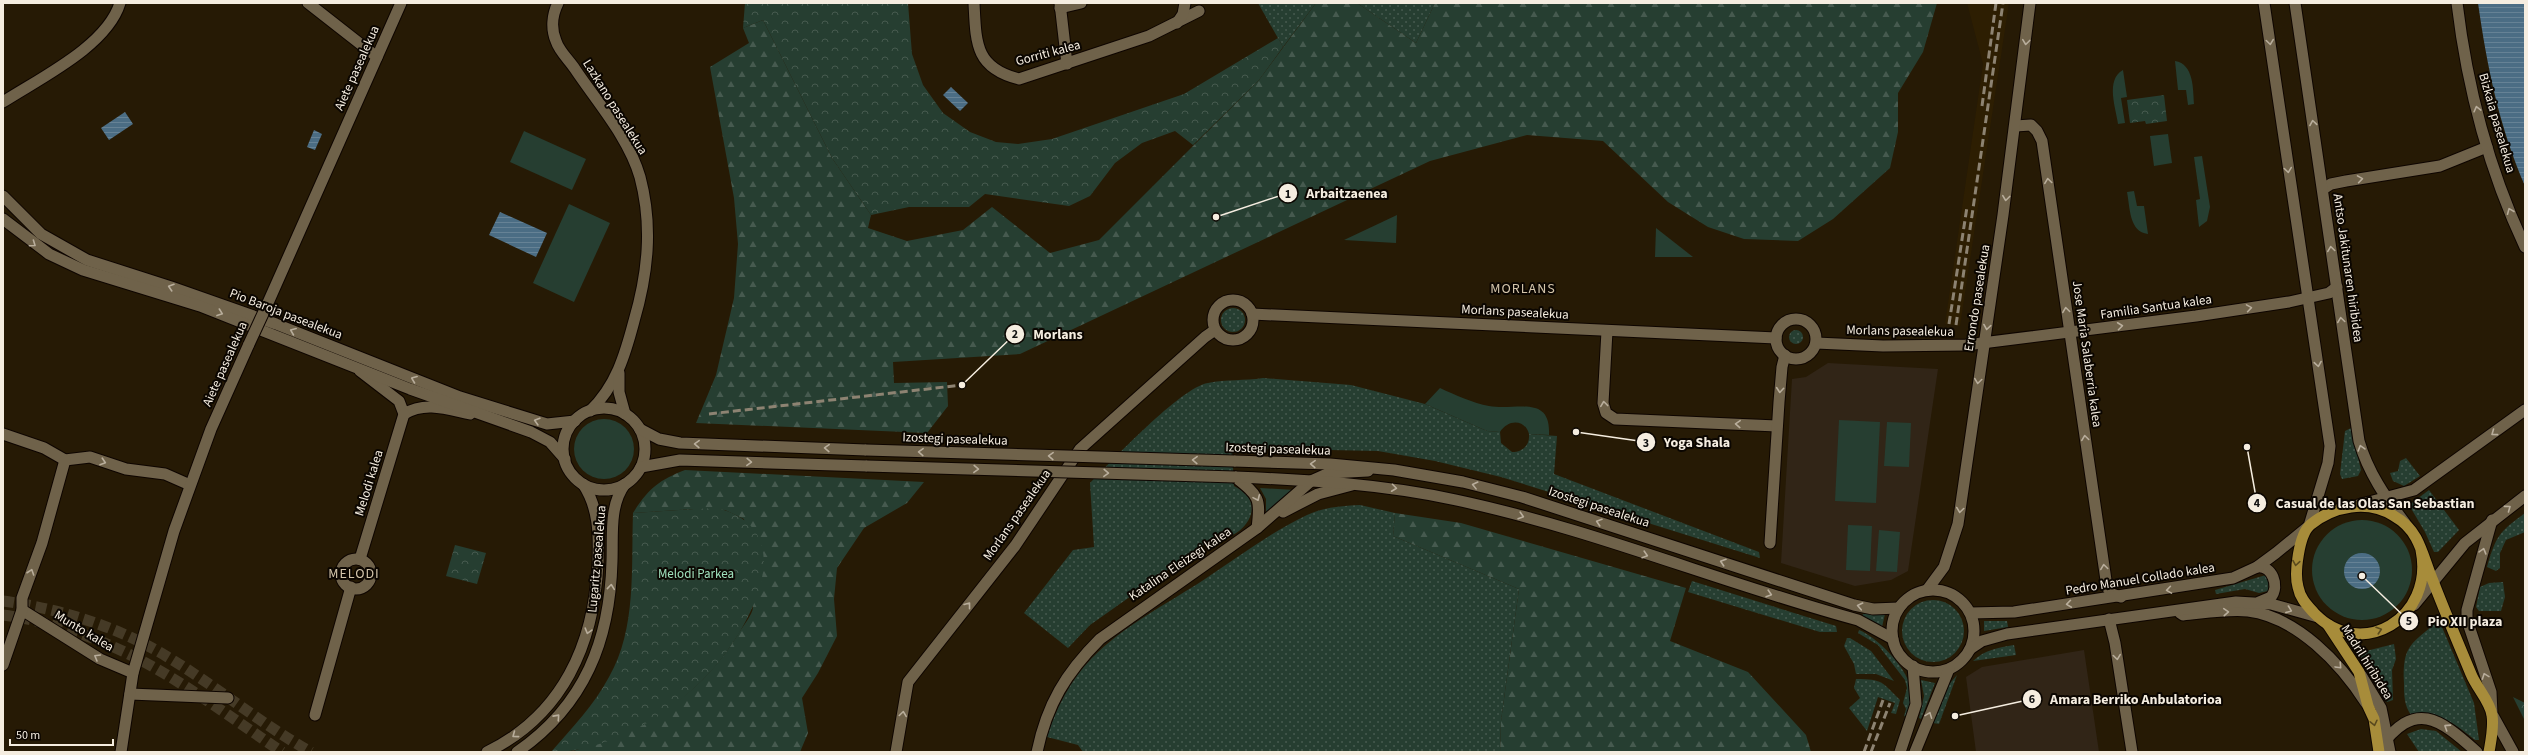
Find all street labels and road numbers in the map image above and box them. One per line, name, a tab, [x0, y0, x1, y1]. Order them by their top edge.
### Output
street label: Aiete pasealekua	[330, 23, 384, 113]
street label: Gorriti kalea	[1014, 36, 1082, 70]
street label: Lazkano pasealekua	[578, 56, 652, 158]
street label: Bizkaia pasealekua	[2474, 71, 2520, 175]
street label: Antso Jakitunaren hiribidea	[2329, 192, 2367, 344]
street label: Errondo pasealekua	[1960, 243, 1994, 353]
street label: Jose Maria Salaberria kalea	[2068, 279, 2106, 429]
street label: Pio Baroja pasealekua	[227, 284, 345, 344]
street label: Familia Santua kalea	[2099, 290, 2213, 324]
street label: Morlans pasealekua	[1461, 300, 1569, 324]
street label: Aiete pasealekua	[198, 319, 252, 409]
street label: Morlans pasealekua	[1846, 321, 1954, 341]
street label: Izostegi pasealekua	[902, 428, 1008, 450]
street label: Izostegi pasealekua	[1225, 438, 1331, 460]
street label: Melodi kalea	[350, 448, 388, 518]
street label: Morlans pasealekua	[979, 466, 1055, 564]
street label: Izostegi pasealekua	[1546, 482, 1652, 532]
street label: Lugaritz pasealekua	[583, 504, 611, 614]
street label: Katalina Eleizegi kalea	[1125, 523, 1235, 605]
street label: Pedro Manuel Collado kalea	[2064, 558, 2216, 600]
street label: Munto kalea	[51, 606, 117, 656]
street label: Madril hiribidea	[2337, 621, 2397, 703]

